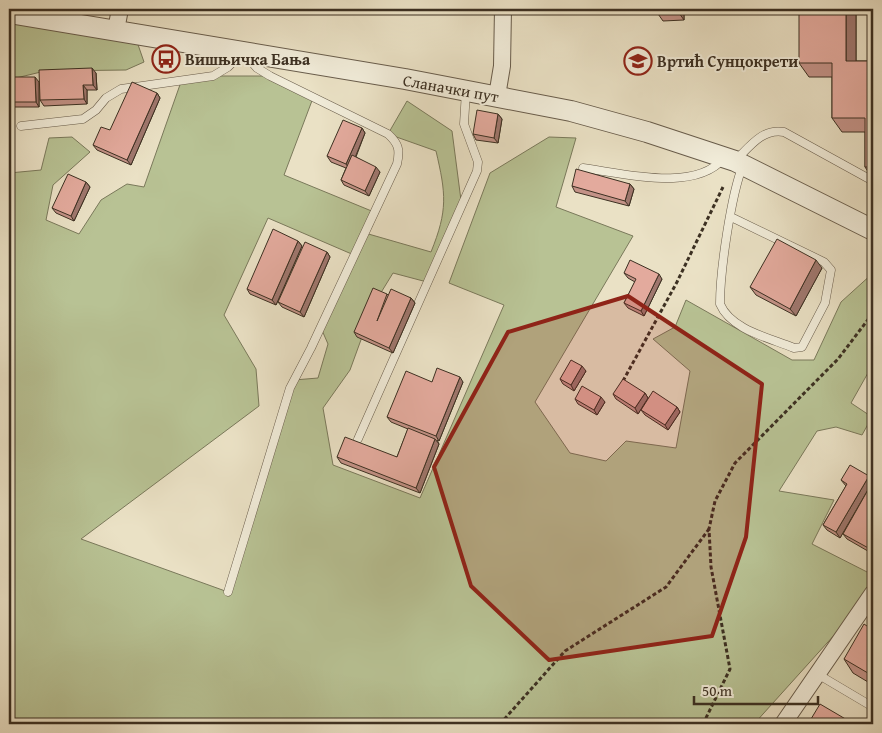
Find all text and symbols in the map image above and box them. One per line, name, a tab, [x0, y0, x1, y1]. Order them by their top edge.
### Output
bus stop icon: Вишњичка Бања	[151, 44, 181, 74]
school or university icon: Вртић Сунцокрети	[623, 46, 653, 76]
place label: Вишњичка Бања	[185, 47, 311, 71]
place label: Вртић Сунцокрети	[657, 49, 798, 73]
street label: Сланачки пут	[401, 68, 501, 108]
scale bar	[694, 673, 818, 705]
text: 50 m	[702, 680, 733, 701]

